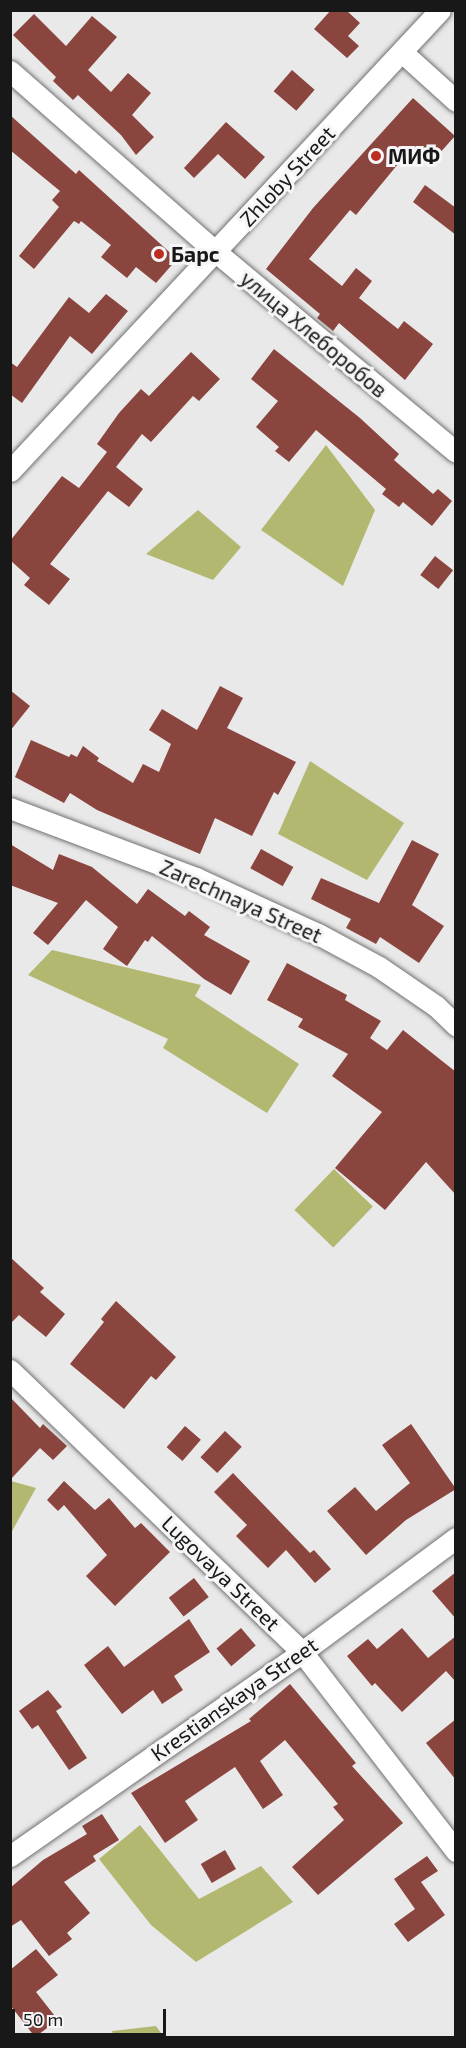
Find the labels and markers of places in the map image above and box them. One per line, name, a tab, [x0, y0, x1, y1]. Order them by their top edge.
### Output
place label: МИФ	[388, 143, 440, 169]
marker: МИФ	[369, 149, 383, 163]
place label: Барс	[171, 241, 220, 267]
marker: Барс	[152, 247, 166, 261]

